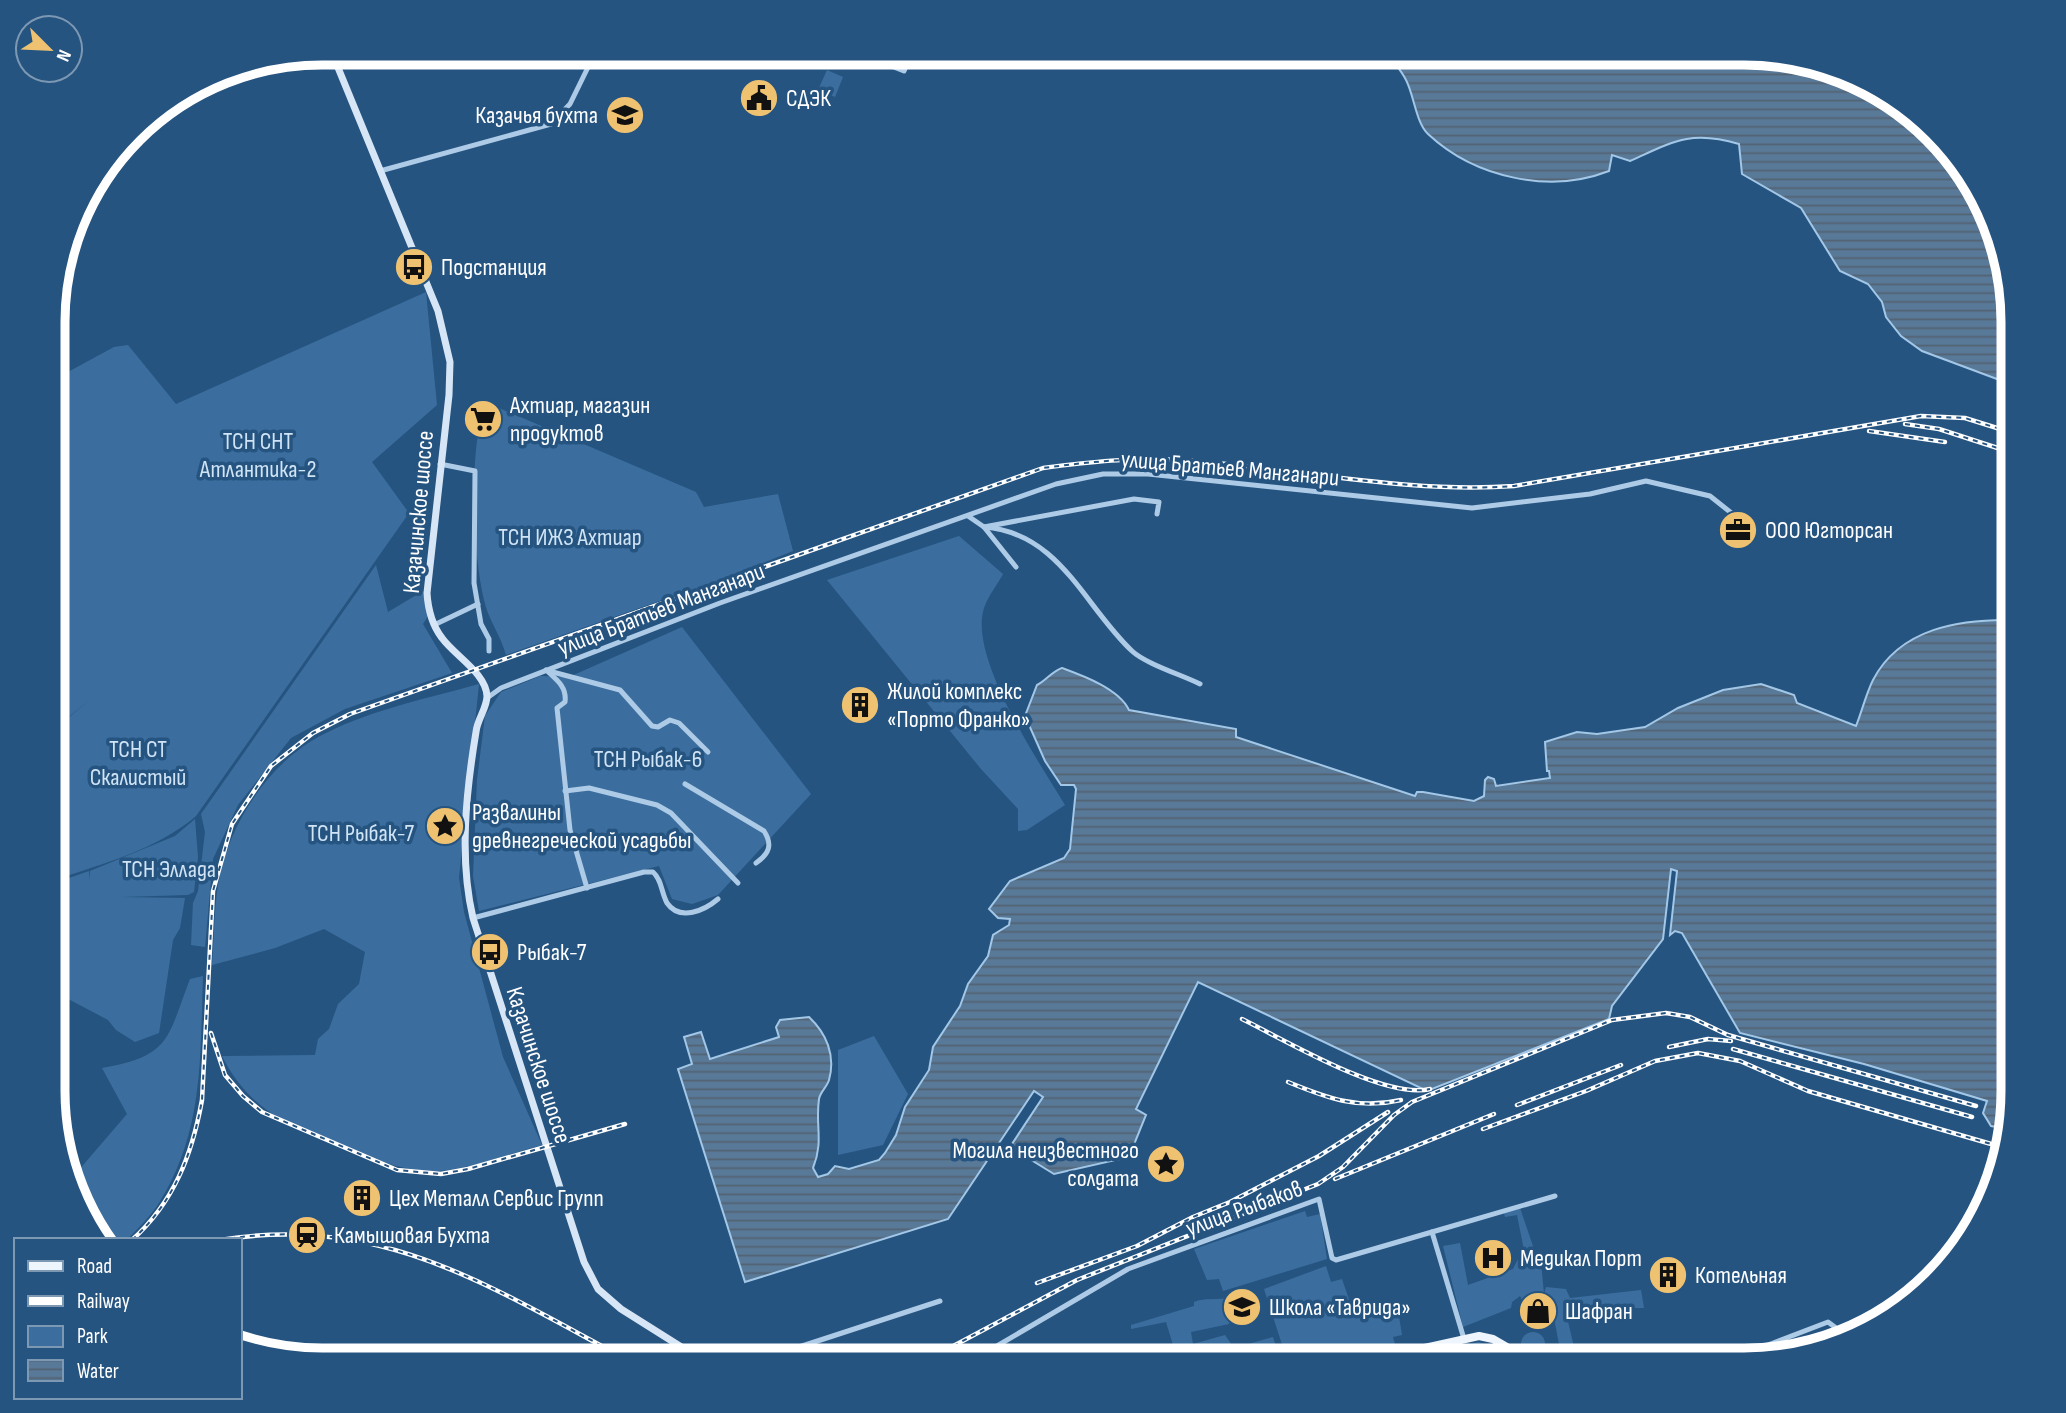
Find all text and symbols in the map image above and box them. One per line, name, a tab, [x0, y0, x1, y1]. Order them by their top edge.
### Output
north arrow	[14, 14, 84, 84]
text: N	[51, 46, 76, 65]
public building icon: СДЭК	[738, 77, 780, 119]
place label: СДЭК	[786, 84, 831, 113]
school or university icon: Казачья бухта	[604, 94, 646, 136]
place label: Казачья бухта	[475, 101, 598, 130]
bus stop icon: Подстанция	[393, 246, 435, 288]
place label: Подстанция	[441, 253, 547, 282]
place label: Ахтиар, магазин продуктов	[509, 391, 650, 448]
supermarket icon: Ахтиар, магазин продуктов	[462, 398, 504, 440]
park label: ТСН СНТ Атлантика-2	[199, 427, 316, 484]
street label: Казачинское шоссе	[397, 430, 440, 595]
street label: улица Братьев Манганари	[1120, 445, 1340, 492]
office icon: ООО Югторсан	[1717, 509, 1759, 551]
place label: ООО Югторсан	[1765, 516, 1893, 545]
park label: ТСН ИЖЗ Ахтиар	[498, 523, 642, 552]
street label: улица Братьев Манганари	[554, 557, 769, 662]
place label: Жилой комплекс «Порто Франко»	[887, 677, 1030, 734]
building icon: Жилой комплекс «Порто Франко»	[839, 684, 881, 726]
park label: ТСН СТ Скалистый	[90, 735, 186, 792]
park label: ТСН Рыбак-6	[594, 745, 702, 774]
place label: Развалины древнегреческой усадьбы	[472, 798, 692, 855]
place icon: Развалины древнегреческой усадьбы	[424, 805, 466, 847]
park label: ТСН Рыбак-7	[308, 819, 415, 848]
park label: ТСН Эллада	[122, 855, 216, 884]
bus stop icon: Рыбак-7	[469, 931, 511, 973]
place label: Рыбак-7	[517, 938, 587, 967]
street label: Казачинское шоссе	[500, 983, 578, 1147]
place label: Могила неизвестного солдата	[952, 1136, 1139, 1193]
place icon: Могила неизвестного солдата	[1145, 1143, 1187, 1185]
street label: улица Рыбаков	[1182, 1174, 1307, 1243]
building icon: Цех Металл Сервис Групп	[341, 1177, 383, 1219]
place label: Цех Металл Сервис Групп	[389, 1184, 604, 1213]
station icon: Камышовая Бухта	[286, 1214, 328, 1256]
place label: Камышовая Бухта	[334, 1221, 490, 1250]
hospital icon: Медикал Порт	[1472, 1237, 1514, 1279]
legend	[14, 1238, 242, 1399]
place label: Медикал Порт	[1520, 1244, 1642, 1273]
text: Road	[77, 1254, 112, 1279]
building icon: Котельная	[1647, 1254, 1689, 1296]
place label: Котельная	[1695, 1261, 1787, 1290]
school or university icon: Школа «Таврида»	[1221, 1286, 1263, 1328]
text: Railway	[77, 1289, 130, 1314]
shop icon: Шафран	[1517, 1290, 1559, 1332]
place label: Школа «Таврида»	[1269, 1293, 1411, 1322]
place label: Шафран	[1565, 1297, 1633, 1326]
text: Park	[77, 1324, 108, 1349]
text: Water	[77, 1359, 119, 1384]

